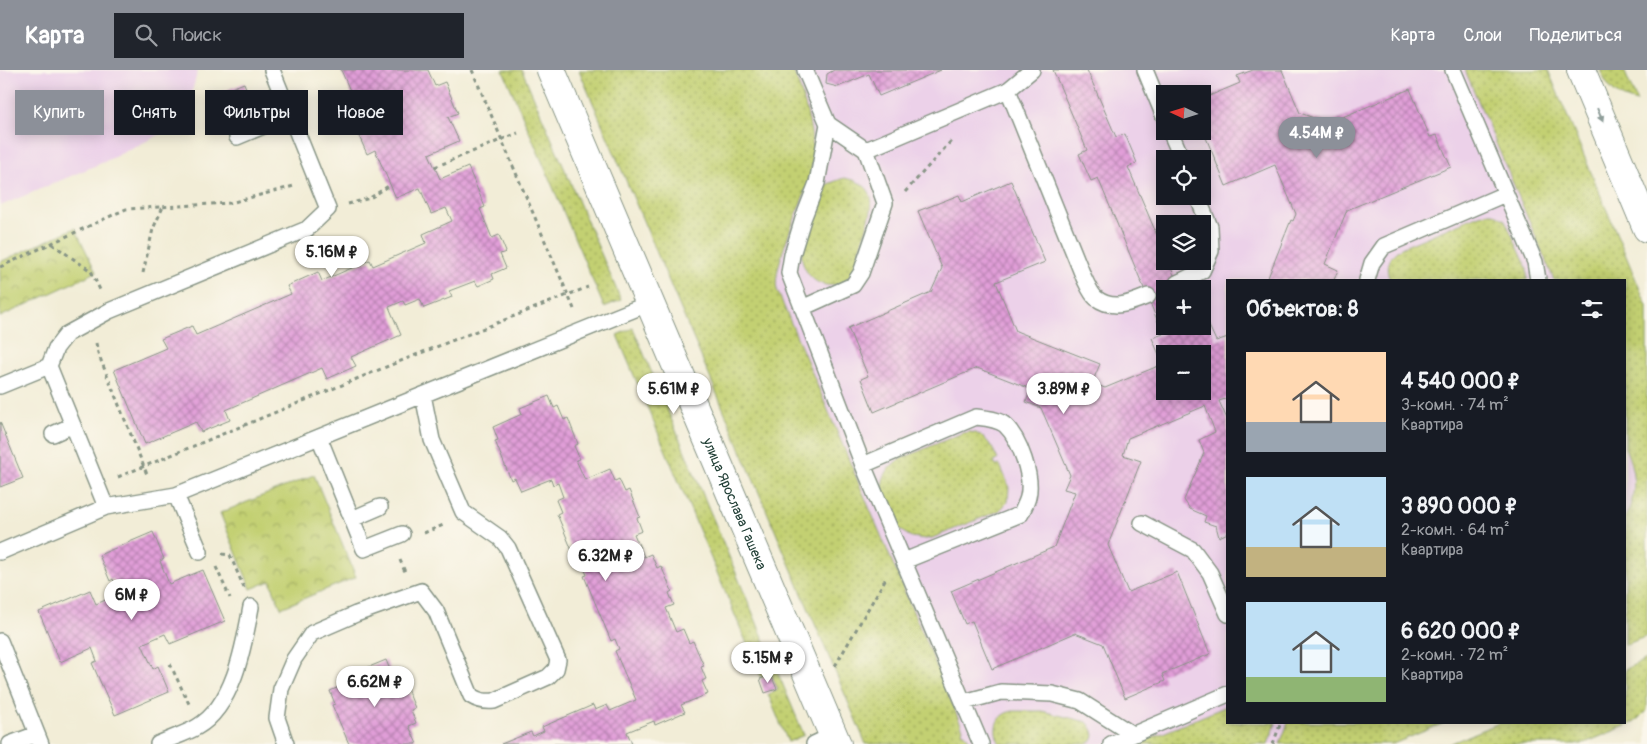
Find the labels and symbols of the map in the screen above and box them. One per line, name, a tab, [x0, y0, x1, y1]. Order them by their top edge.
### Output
north arrow	[1156, 85, 1211, 140]
one-way arrow	[1596, 108, 1604, 122]
pin: 4.54M ₽	[1271, 116, 1363, 159]
pin: 5.16M ₽	[286, 236, 378, 278]
pin: 5.61M ₽	[628, 372, 720, 415]
pin: 3.89M ₽	[1018, 372, 1110, 415]
street label: улица Ярослава Гашека	[699, 434, 770, 572]
pin: 6.32M ₽	[560, 540, 652, 582]
pin: 6M ₽	[102, 578, 162, 621]
pin: 5.15M ₽	[722, 642, 814, 684]
pin: 6.62M ₽	[329, 666, 421, 708]

